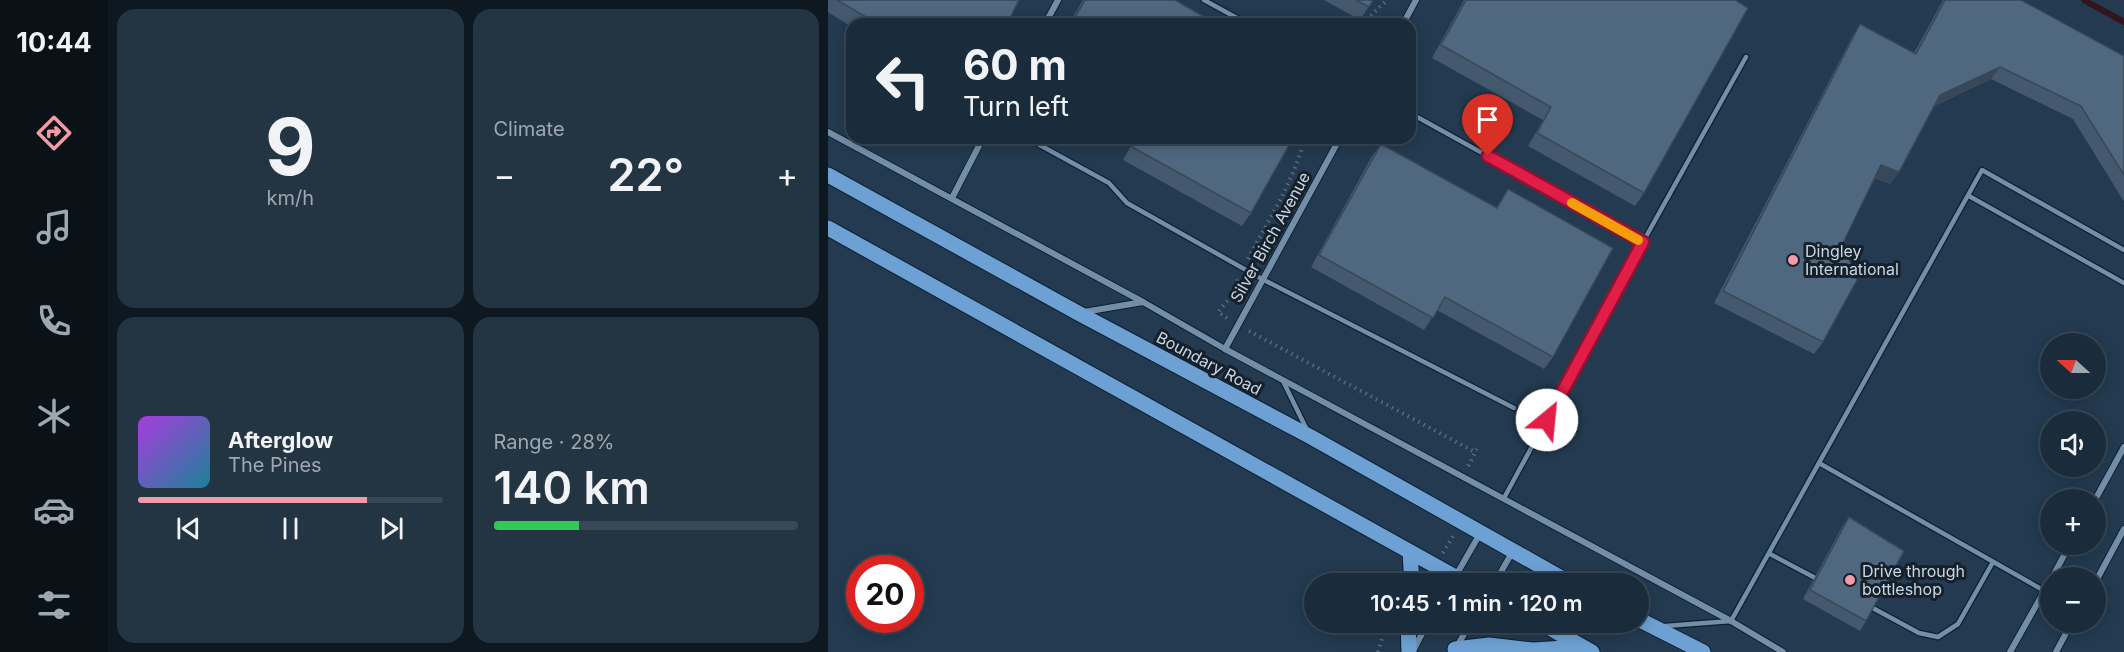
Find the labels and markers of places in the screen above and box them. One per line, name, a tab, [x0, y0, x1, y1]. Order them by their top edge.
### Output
pin	[1462, 94, 1513, 156]
place label: Dingley International	[1805, 241, 1899, 279]
marker: Dingley International	[1786, 253, 1800, 267]
place label: Drive through bottleshop	[1862, 561, 1965, 599]
marker: Drive through bottleshop	[1843, 573, 1857, 587]

